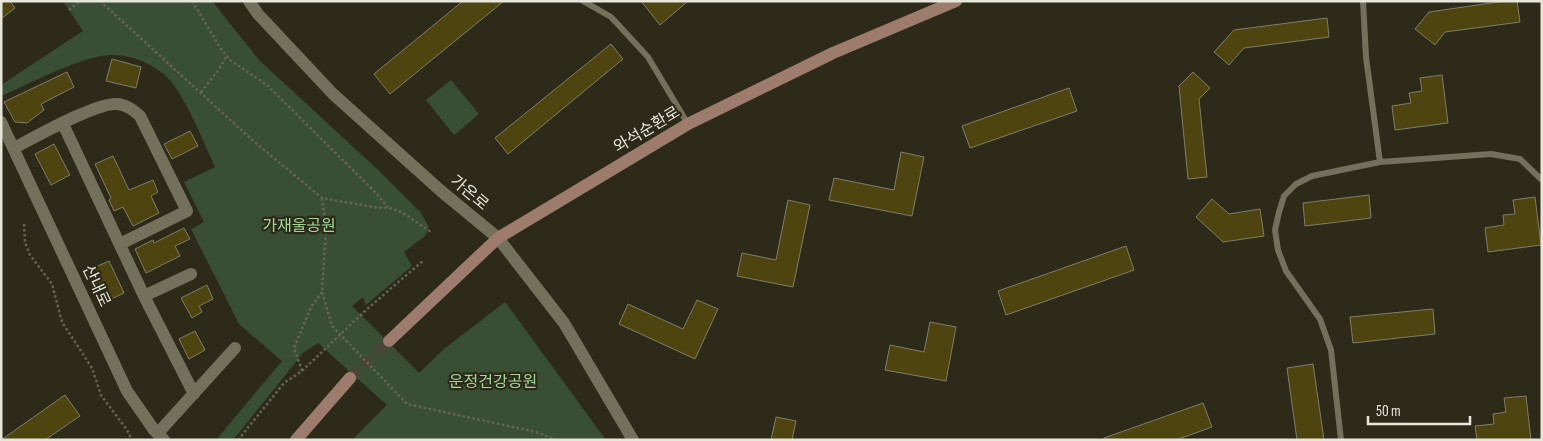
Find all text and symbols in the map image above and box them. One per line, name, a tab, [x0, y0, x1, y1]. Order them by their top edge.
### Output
street label: 와석순환로	[611, 103, 684, 157]
street label: 가온로	[446, 172, 492, 215]
park label: 가재울공원	[262, 217, 336, 236]
street label: 산내로	[78, 262, 114, 310]
park label: 운정건강공원	[449, 373, 537, 392]
scale bar	[1368, 394, 1470, 426]
text: 50 m	[1376, 402, 1401, 421]

